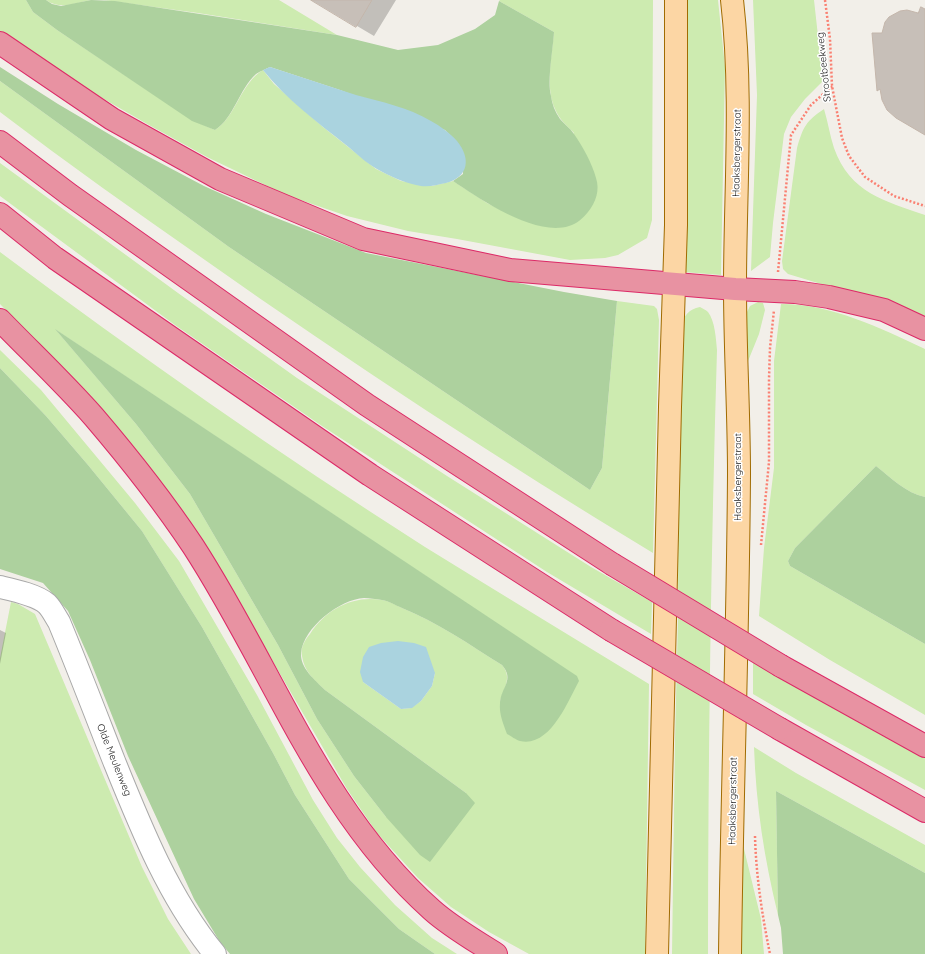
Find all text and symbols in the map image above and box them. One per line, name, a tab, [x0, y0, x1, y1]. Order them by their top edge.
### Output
street label: Strootbeekweg	[814, 31, 834, 103]
street label: Haaksbergerstraat	[730, 109, 744, 197]
street label: Haaksbergerstraat	[732, 433, 744, 521]
street label: Olde Meulenweg	[94, 722, 134, 798]
street label: Haaksbergerstraat	[726, 757, 740, 845]

